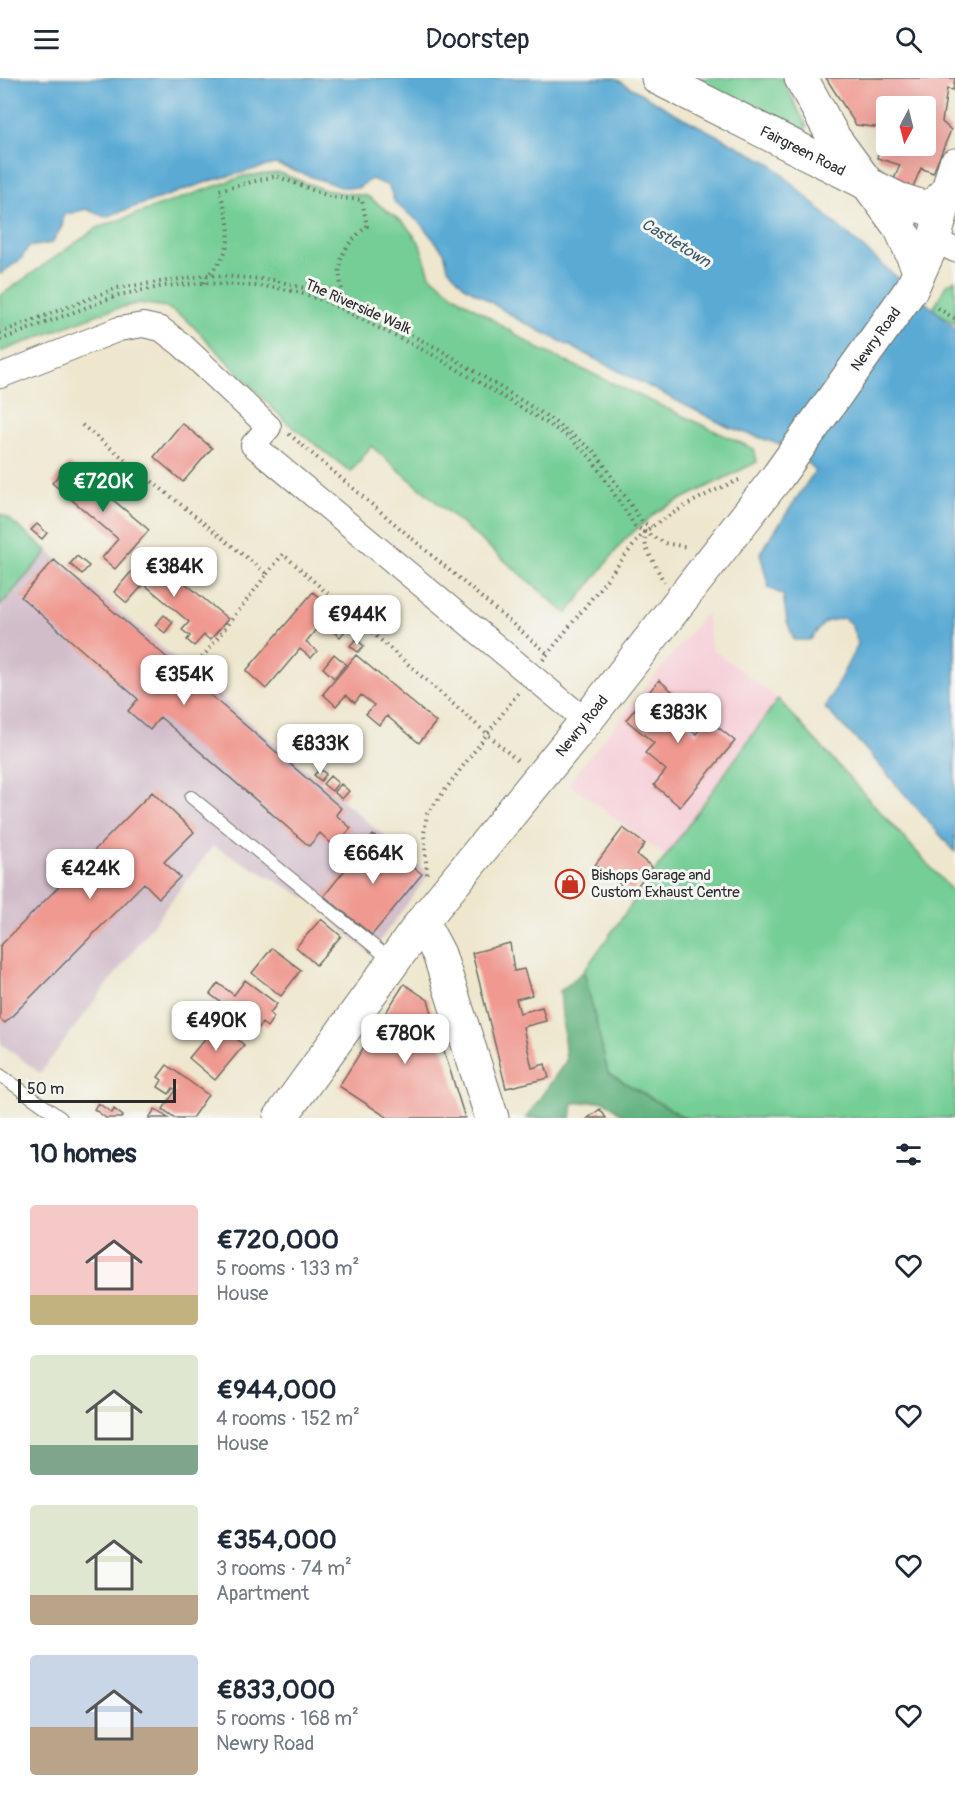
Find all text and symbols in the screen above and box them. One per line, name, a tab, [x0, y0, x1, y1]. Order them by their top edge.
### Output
icon: menu	[30, 23, 63, 56]
text: Doorstep	[425, 23, 530, 56]
icon: search	[892, 23, 925, 56]
north arrow	[876, 96, 936, 156]
map controls	[876, 96, 936, 156]
street label: Fairgreen Road	[757, 121, 849, 180]
water label: Castletown	[638, 214, 715, 272]
street label: The Riverside Walk	[302, 275, 415, 339]
street label: Newry Road	[847, 303, 905, 375]
pin: €720K	[61, 462, 145, 513]
text: €720K	[73, 469, 133, 494]
pin: €384K	[132, 547, 216, 598]
text: €384K	[145, 554, 203, 579]
pin: €944K	[315, 595, 399, 646]
text: €944K	[328, 602, 386, 627]
pin: €354K	[142, 655, 226, 706]
text: €354K	[155, 662, 213, 687]
street label: Newry Road	[551, 691, 612, 761]
pin: €383K	[636, 693, 720, 744]
text: €383K	[649, 700, 707, 725]
pin: €833K	[278, 724, 362, 775]
text: €833K	[291, 731, 349, 756]
pin: €664K	[331, 834, 415, 885]
text: €664K	[343, 841, 403, 866]
pin: €424K	[48, 849, 132, 900]
text: €424K	[60, 856, 120, 881]
place label: Bishops Garage and Custom Exhaust Centre	[591, 866, 740, 902]
shop icon: Bishops Garage and Custom Exhaust Centre	[554, 868, 586, 900]
pin: €490K	[174, 1001, 258, 1052]
text: €490K	[186, 1008, 246, 1033]
pin: €780K	[363, 1014, 447, 1065]
text: €780K	[375, 1021, 435, 1046]
scale bar	[18, 1076, 176, 1103]
text: 50 m	[27, 1079, 64, 1099]
text: 10 homes	[30, 1138, 136, 1170]
icon: filters	[892, 1138, 925, 1171]
text: €720,000	[216, 1224, 339, 1256]
icon: home	[78, 1229, 150, 1301]
icon: heart	[892, 1249, 925, 1282]
text: 5 rooms · 133 m²	[216, 1256, 359, 1281]
text: House	[216, 1281, 268, 1306]
text: €944,000	[216, 1374, 337, 1406]
icon: home	[78, 1379, 150, 1451]
icon: heart	[892, 1399, 925, 1432]
text: 4 rooms · 152 m²	[216, 1406, 360, 1431]
text: House	[216, 1431, 268, 1456]
text: €354,000	[216, 1524, 337, 1556]
icon: home	[78, 1529, 150, 1601]
icon: heart	[892, 1549, 925, 1582]
text: 3 rooms · 74 m²	[216, 1556, 352, 1581]
text: Apartment	[216, 1581, 309, 1606]
text: €833,000	[216, 1674, 335, 1706]
icon: home	[78, 1679, 150, 1751]
icon: heart	[892, 1699, 925, 1732]
text: 5 rooms · 168 m²	[216, 1706, 359, 1731]
text: Newry Road	[216, 1731, 314, 1756]

